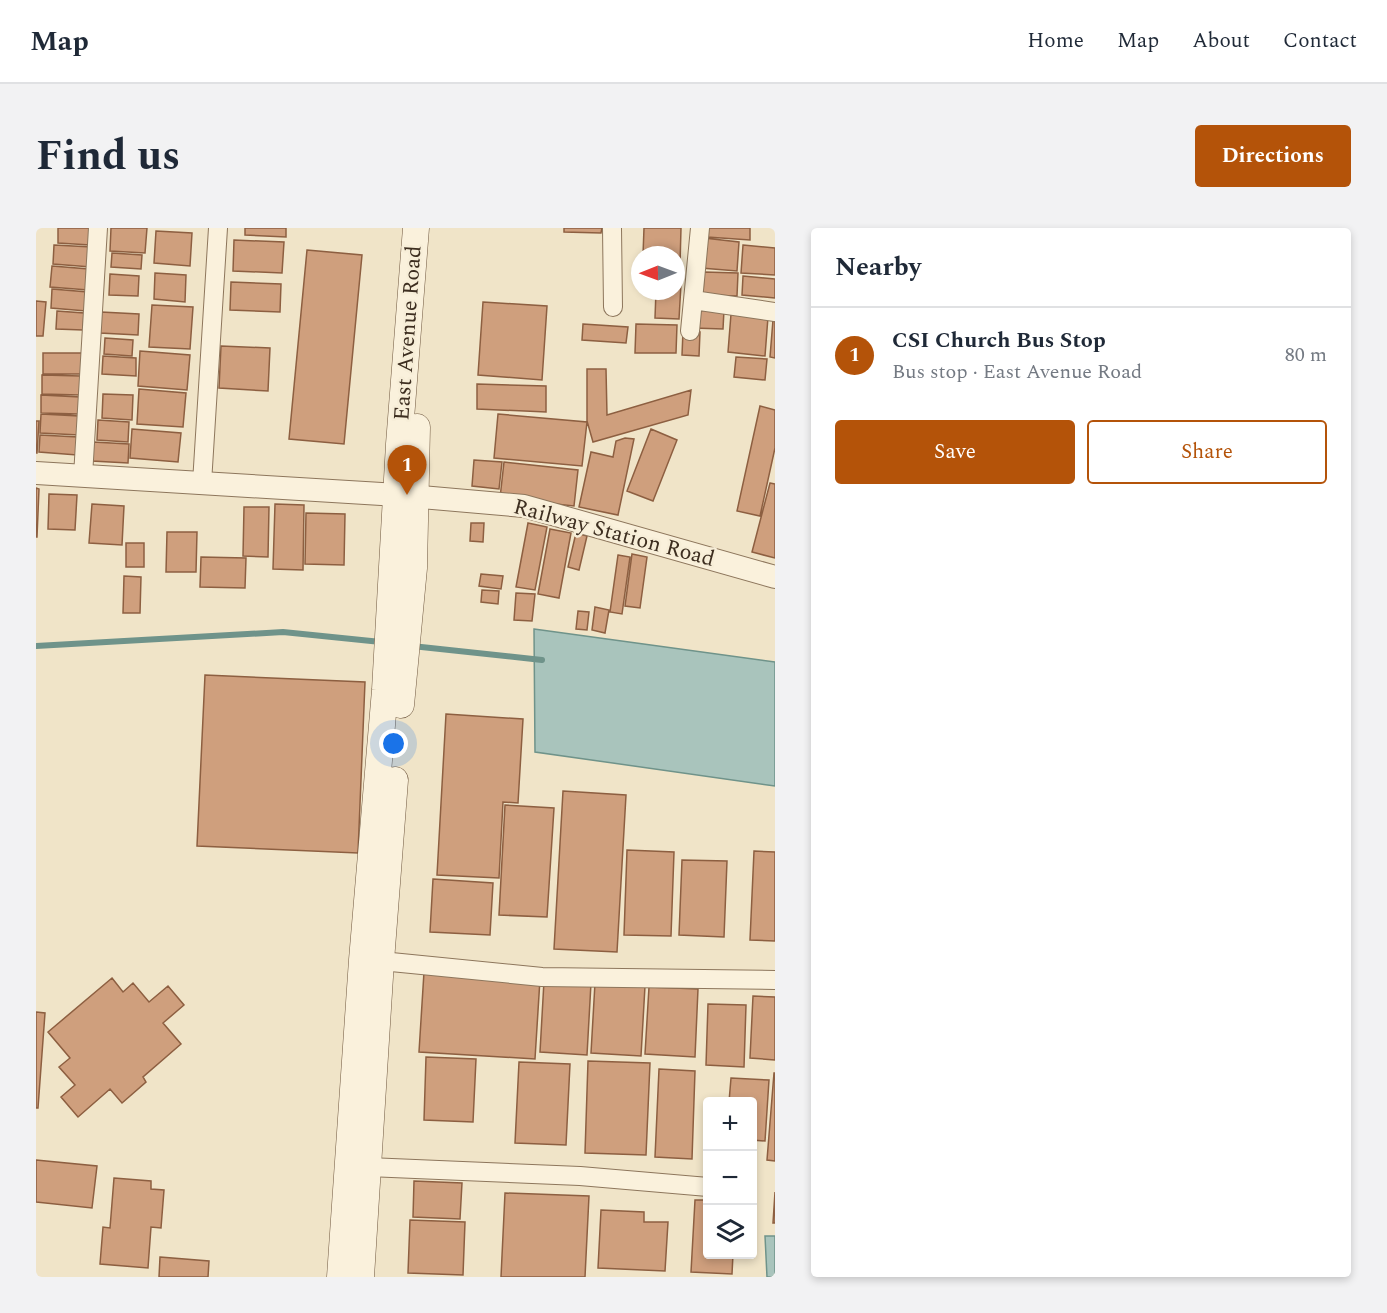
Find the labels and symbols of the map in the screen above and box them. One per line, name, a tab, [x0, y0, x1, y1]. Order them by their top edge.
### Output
street label: East Avenue Road	[385, 244, 431, 422]
north arrow	[631, 246, 685, 300]
pin: 1	[388, 446, 427, 495]
street label: Railway Station Road	[510, 490, 718, 576]
your location	[379, 729, 408, 758]

